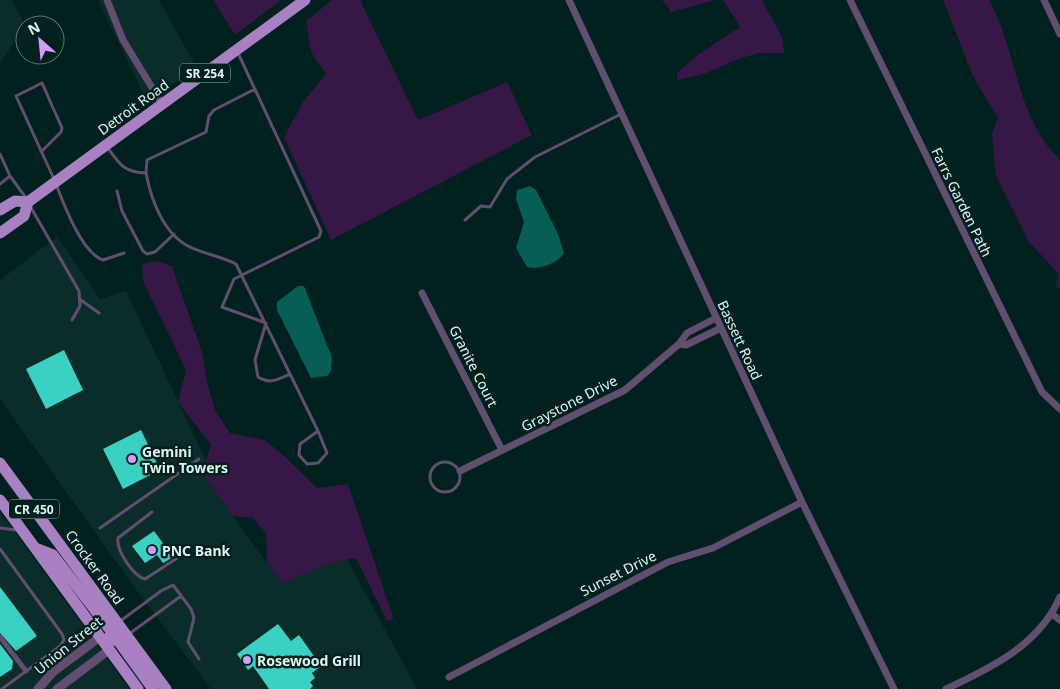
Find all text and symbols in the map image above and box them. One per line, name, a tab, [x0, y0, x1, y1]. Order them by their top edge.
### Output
north arrow	[15, 15, 65, 65]
text: N	[24, 17, 43, 39]
road number: SR 254	[180, 64, 230, 82]
street label: Detroit Road	[94, 75, 172, 139]
street label: Farrs Garden Path	[927, 144, 997, 260]
street label: Bassett Road	[713, 297, 767, 383]
street label: Granite Court	[445, 322, 503, 410]
street label: Graystone Drive	[518, 370, 621, 435]
place label: Gemini Twin Towers	[142, 442, 228, 477]
marker: Gemini Twin Towers	[126, 453, 138, 465]
road number: CR 450	[9, 499, 59, 518]
street label: Crocker Road	[61, 526, 129, 608]
place label: PNC Bank	[162, 541, 230, 560]
marker: PNC Bank	[146, 544, 158, 556]
street label: Sunset Drive	[577, 546, 659, 600]
street label: Union Street	[30, 612, 106, 678]
place label: Rosewood Grill	[257, 651, 361, 670]
marker: Rosewood Grill	[241, 654, 253, 666]

